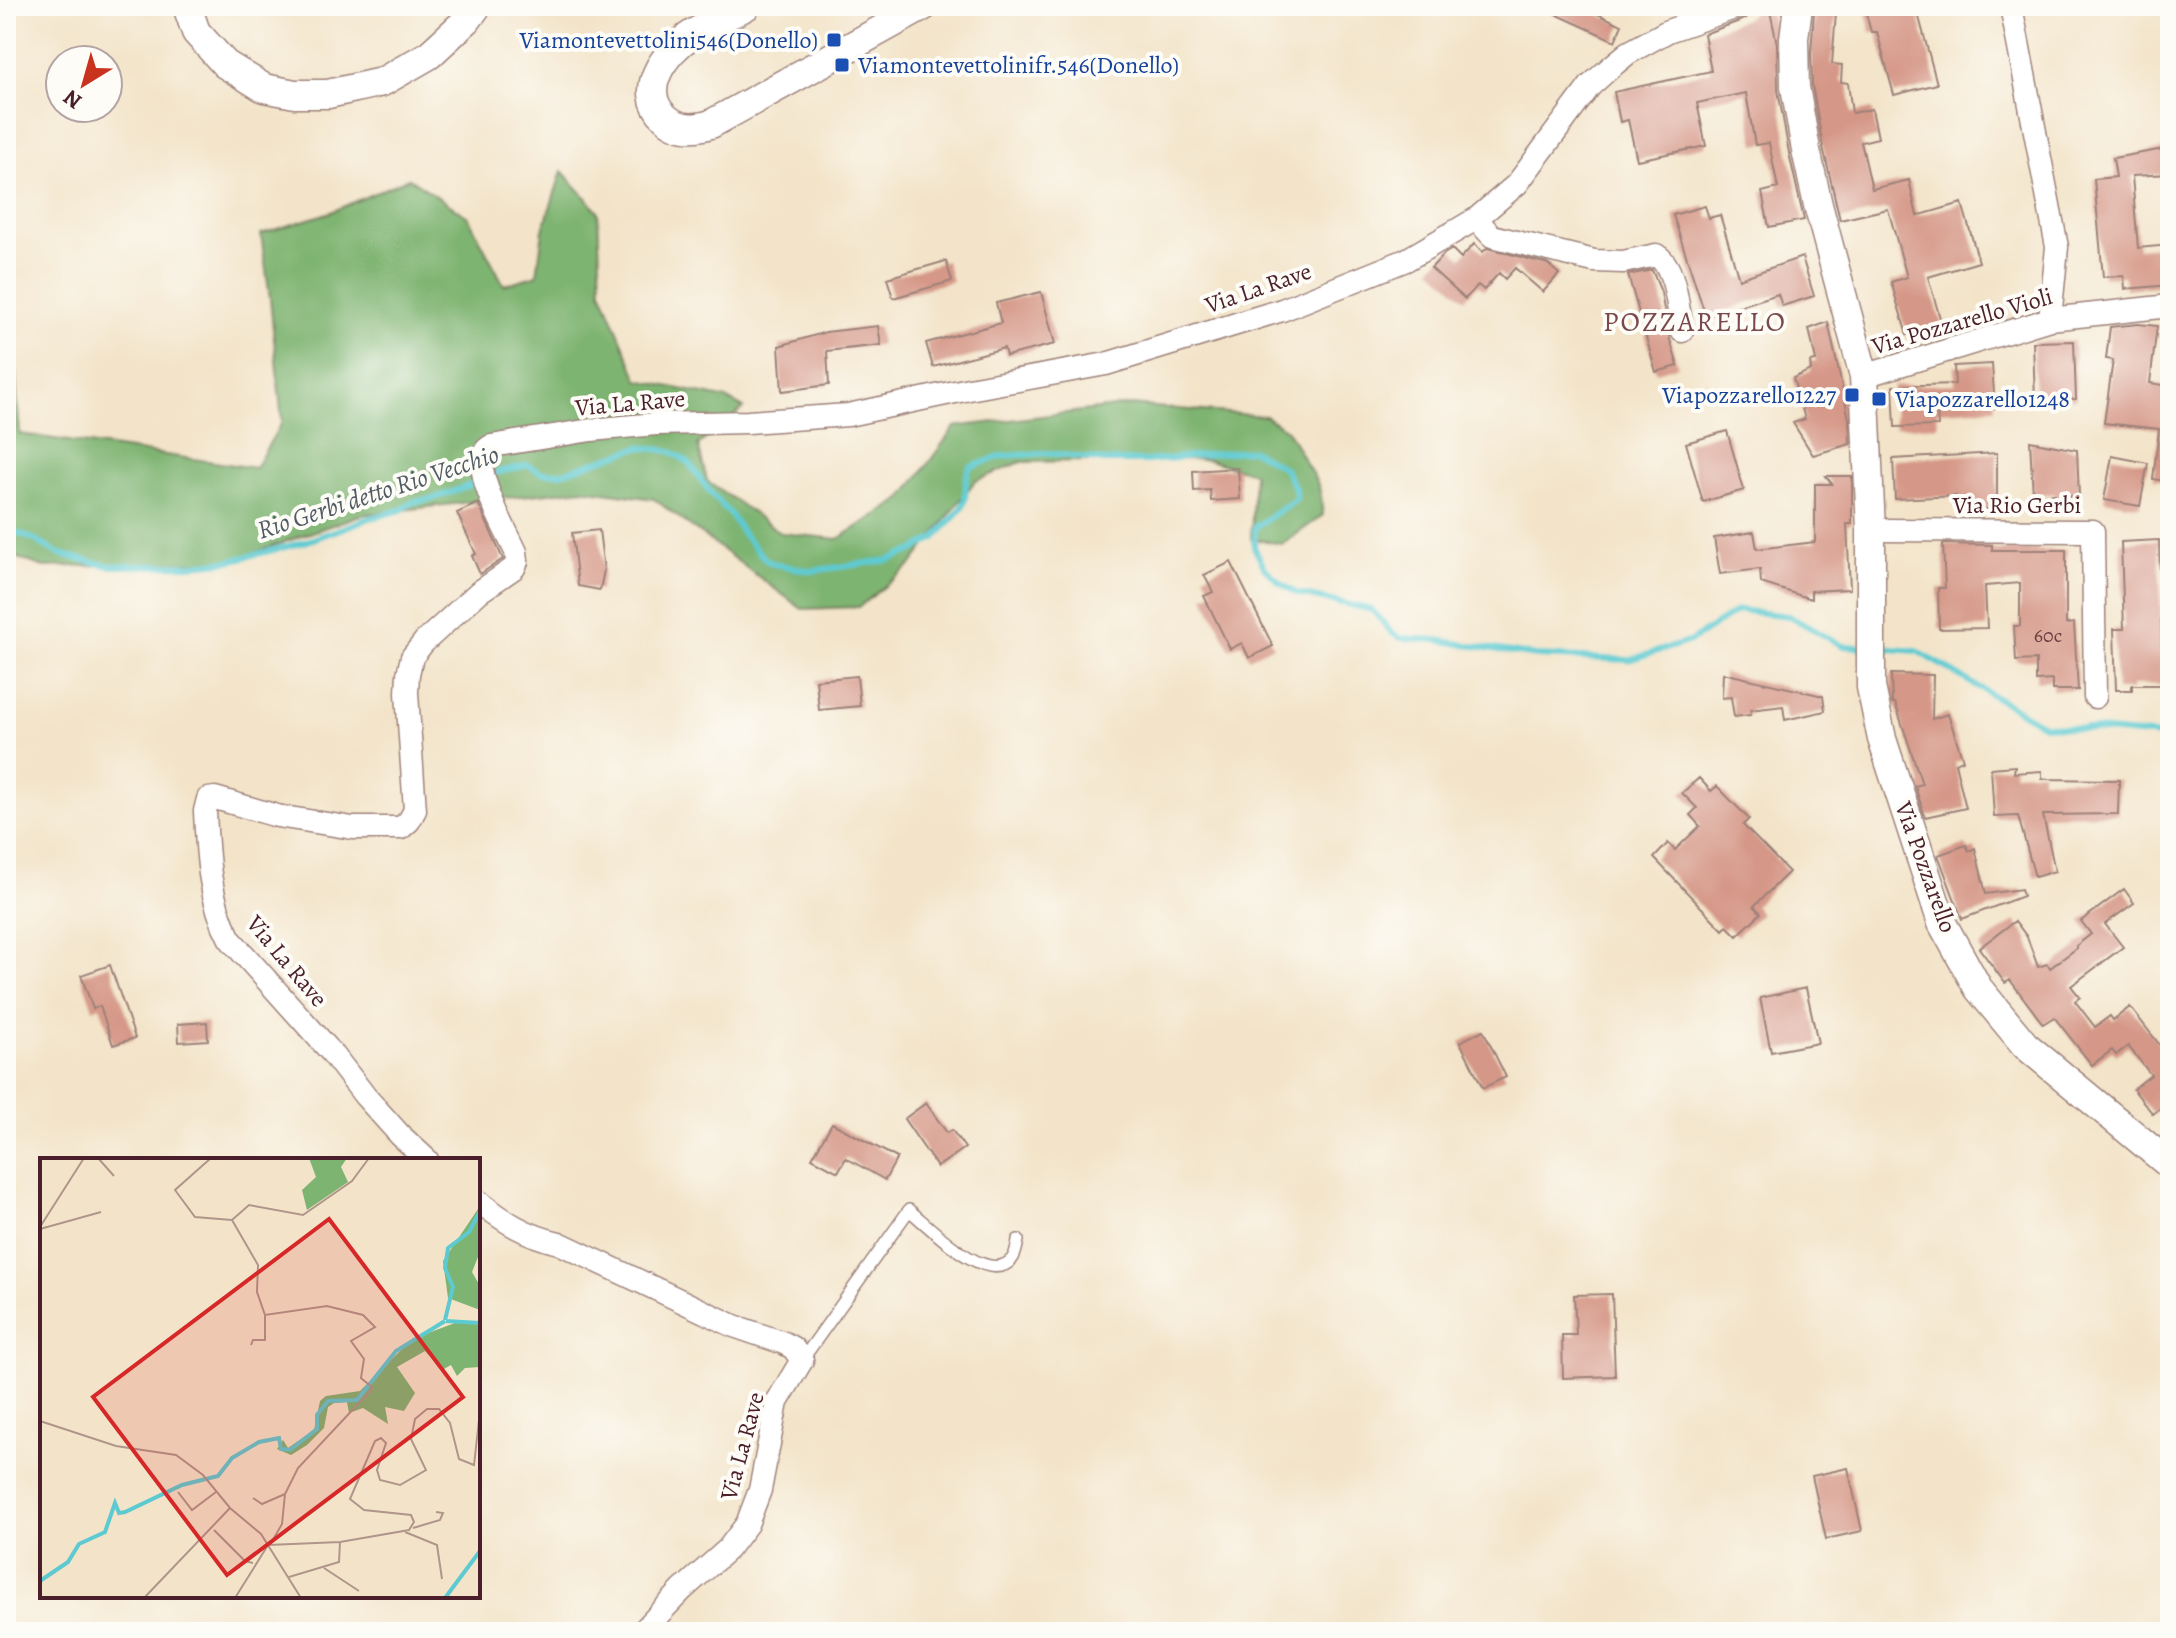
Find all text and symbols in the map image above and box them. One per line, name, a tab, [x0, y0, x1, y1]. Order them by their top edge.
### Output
place label: Viamontevettolini546(Donello)	[518, 24, 818, 56]
marker: Viamontevettolini546(Donello)	[825, 31, 843, 49]
north arrow	[44, 44, 124, 124]
place label: Viamontevettolinifr.546(Donello)	[857, 49, 1179, 81]
marker: Viamontevettolinifr.546(Donello)	[833, 56, 851, 74]
text: N	[57, 82, 88, 116]
street label: Via La Rave	[1200, 255, 1315, 321]
street label: Via Pozzarello Violi	[1867, 280, 2056, 362]
district label: POZZARELLO	[1603, 303, 1787, 341]
place label: Viapozzarello1227	[1661, 379, 1837, 411]
street label: Via La Rave	[573, 382, 686, 424]
place label: Viapozzarello1248	[1894, 383, 2070, 415]
marker: Viapozzarello1227	[1843, 386, 1861, 404]
marker: Viapozzarello1248	[1870, 390, 1888, 408]
water label: Rio Gerbi detto Rio Vecchio	[253, 436, 503, 548]
street label: Via Rio Gerbi	[1952, 489, 2081, 521]
house number: 60c	[2034, 622, 2062, 649]
street label: Via Pozzarello	[1887, 796, 1964, 937]
street label: Via La Rave	[239, 908, 335, 1014]
inset map	[40, 1158, 480, 1598]
street label: Via La Rave	[712, 1389, 772, 1504]

